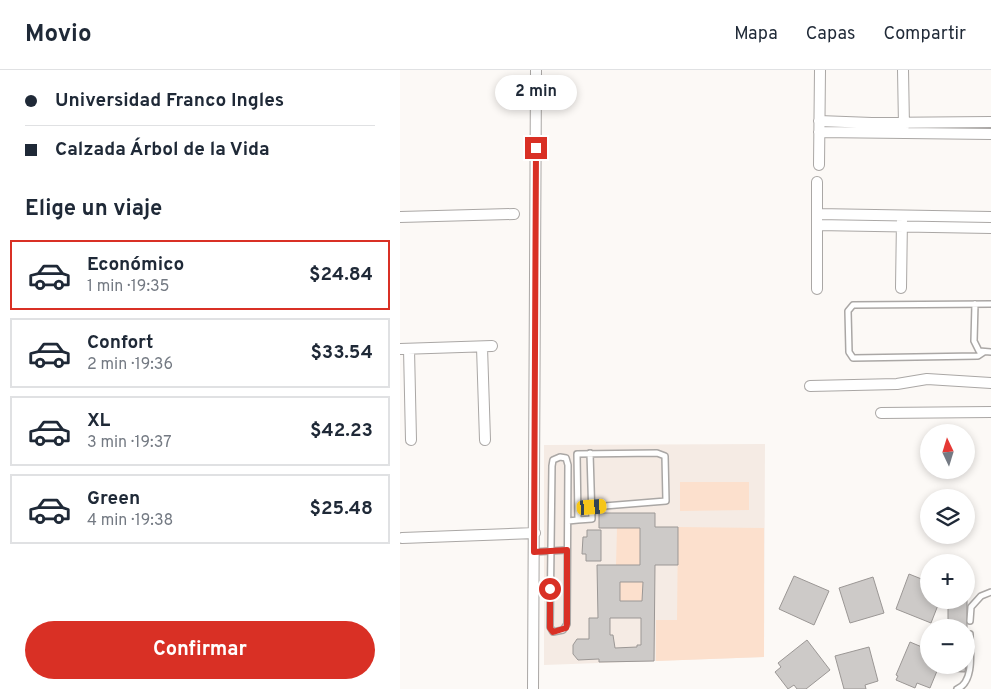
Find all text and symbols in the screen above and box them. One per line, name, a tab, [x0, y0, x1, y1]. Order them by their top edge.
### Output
text: Movio	[25, 20, 92, 50]
text: Mapa	[734, 23, 778, 46]
text: Capas	[806, 23, 855, 46]
text: Compartir	[883, 23, 966, 46]
callout: 2 min	[495, 75, 577, 110]
text: 2 min	[515, 82, 557, 102]
text: Universidad Franco Ingles	[55, 89, 284, 113]
route end	[525, 137, 547, 159]
text: Calzada Árbol de la Vida	[55, 138, 270, 162]
text: Elige un viaje	[25, 196, 162, 223]
icon: car	[27, 253, 72, 298]
text: Económico	[87, 253, 184, 277]
text: $24.84	[309, 263, 373, 287]
text: 1 min · 19:35	[87, 277, 170, 297]
icon: car	[27, 331, 72, 376]
text: Confort	[87, 331, 153, 355]
text: $33.54	[310, 341, 373, 365]
text: 2 min · 19:36	[87, 355, 173, 375]
icon: car	[27, 409, 72, 454]
text: XL	[87, 409, 110, 433]
text: $42.23	[310, 419, 373, 443]
north arrow	[920, 424, 975, 479]
map controls	[920, 424, 975, 674]
text: 3 min · 19:37	[87, 433, 171, 453]
icon: car	[27, 487, 72, 532]
text: Green	[87, 487, 140, 511]
button: layers	[920, 489, 975, 544]
text: $25.48	[310, 497, 373, 521]
car	[576, 498, 607, 516]
text: 4 min · 19:38	[87, 511, 173, 531]
button: +	[920, 554, 975, 609]
route start	[539, 578, 561, 600]
button: −	[920, 619, 975, 674]
button: Confirmar	[25, 621, 375, 679]

